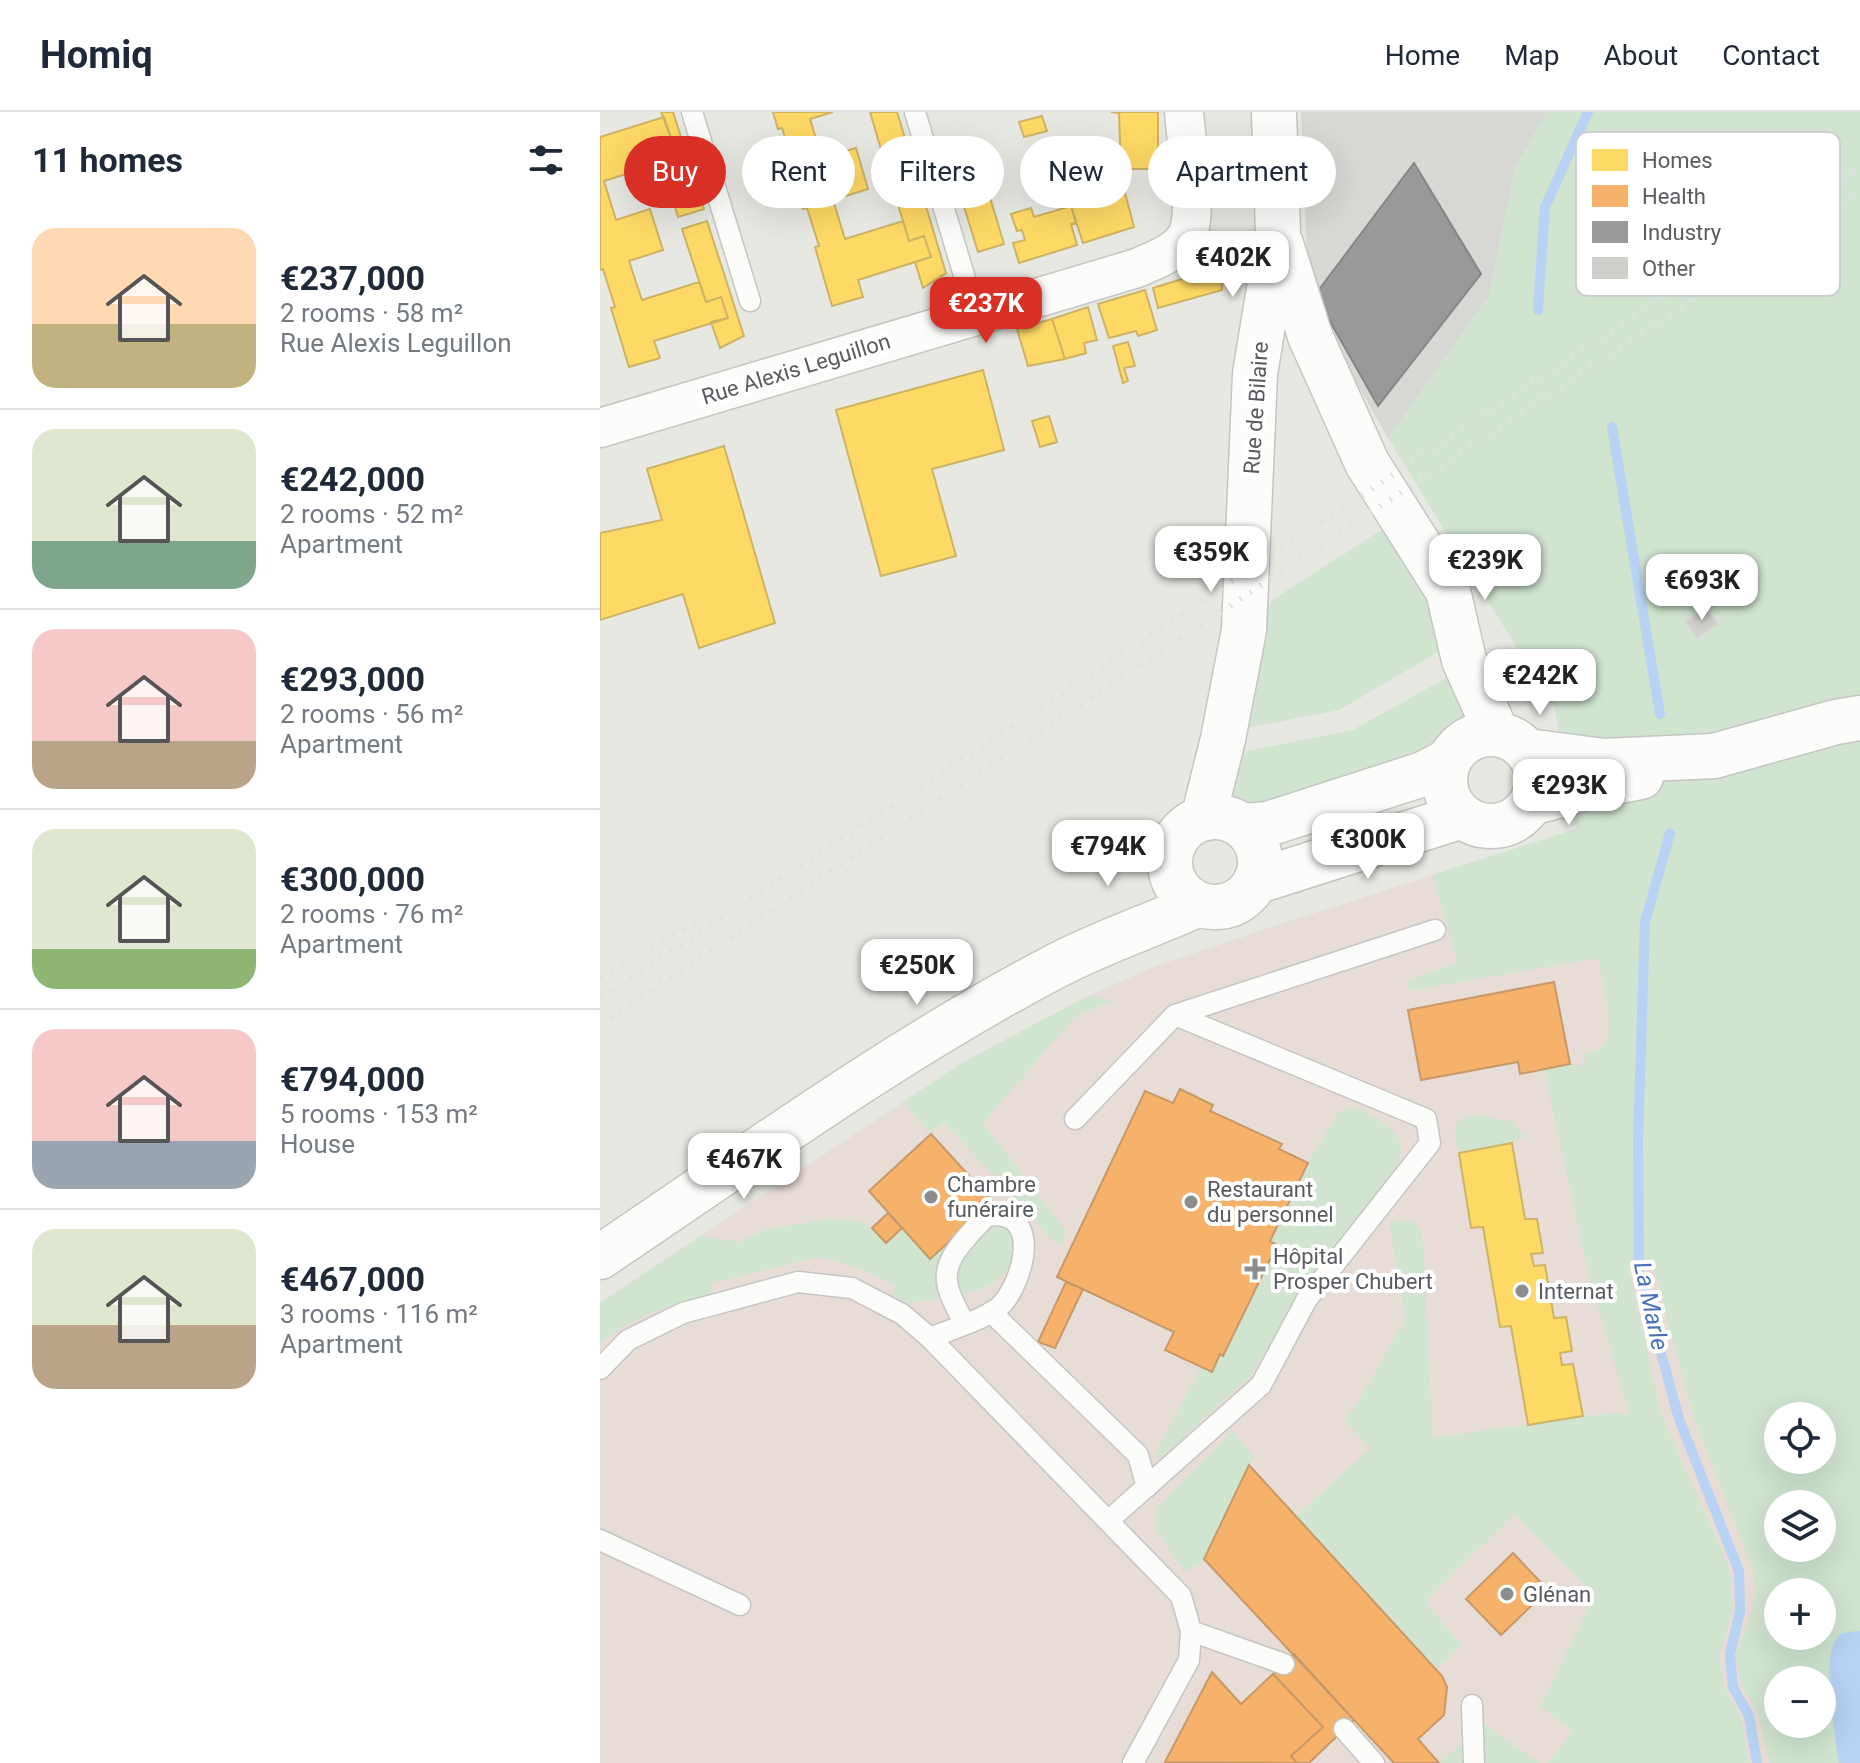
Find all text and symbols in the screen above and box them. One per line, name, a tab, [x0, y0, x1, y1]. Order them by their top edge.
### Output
text: Homiq	[40, 33, 153, 77]
text: Home	[1385, 39, 1460, 72]
text: Map	[1504, 39, 1560, 72]
text: About	[1604, 39, 1678, 72]
text: Contact	[1722, 39, 1820, 72]
legend	[1576, 132, 1840, 296]
chip: Buy	[624, 136, 726, 208]
chip: Rent	[742, 136, 855, 208]
chip: Filters	[871, 136, 1004, 208]
chip: New	[1020, 136, 1132, 208]
chip: Apartment	[1148, 136, 1336, 208]
icon: filters	[524, 138, 568, 182]
text: 11 homes	[32, 140, 183, 180]
text: Homes	[1642, 148, 1713, 173]
text: Health	[1642, 184, 1706, 209]
text: Industry	[1642, 220, 1722, 245]
pin: €402K	[1177, 231, 1289, 299]
text: €402K	[1195, 242, 1271, 272]
text: Other	[1642, 256, 1696, 281]
text: €237,000	[280, 258, 425, 298]
icon: home	[96, 260, 192, 356]
pin: €237K	[930, 277, 1042, 345]
text: €237K	[948, 288, 1024, 318]
text: 2 rooms · 58 m²	[280, 298, 463, 328]
text: Rue Alexis Leguillon	[280, 328, 512, 358]
street label: Rue Alexis Leguillon	[699, 328, 893, 410]
street label: Rue de Bilaire	[1239, 341, 1273, 475]
text: €242,000	[280, 459, 425, 499]
icon: home	[96, 461, 192, 557]
text: 2 rooms · 52 m²	[280, 499, 463, 529]
pin: €359K	[1155, 526, 1267, 594]
text: Apartment	[280, 529, 403, 559]
pin: €239K	[1429, 534, 1541, 602]
text: €359K	[1173, 537, 1249, 567]
text: €239K	[1447, 545, 1523, 575]
pin: €693K	[1646, 554, 1758, 622]
text: €693K	[1664, 565, 1740, 595]
pin: €242K	[1484, 649, 1596, 717]
text: €293,000	[280, 659, 425, 699]
text: €242K	[1502, 660, 1578, 690]
icon: home	[96, 661, 192, 757]
text: 2 rooms · 56 m²	[280, 699, 463, 729]
text: Apartment	[280, 729, 403, 759]
pin: €293K	[1513, 759, 1625, 827]
text: €293K	[1531, 770, 1607, 800]
pin: €300K	[1312, 813, 1424, 881]
pin: €794K	[1052, 820, 1164, 888]
text: €300K	[1330, 824, 1406, 854]
text: €794K	[1070, 831, 1146, 861]
text: €300,000	[280, 859, 425, 899]
icon: home	[96, 861, 192, 957]
text: 2 rooms · 76 m²	[280, 899, 463, 929]
text: Apartment	[280, 929, 403, 959]
pin: €250K	[861, 939, 973, 1007]
text: €250K	[879, 950, 955, 980]
text: €794,000	[280, 1059, 425, 1099]
icon: home	[96, 1061, 192, 1157]
text: 5 rooms · 153 m²	[280, 1099, 478, 1129]
text: House	[280, 1129, 355, 1159]
pin: €467K	[688, 1133, 800, 1201]
text: €467K	[706, 1144, 782, 1174]
place label: Chambre funéraire	[947, 1172, 1036, 1222]
place label: Restaurant du personnel	[1207, 1177, 1334, 1227]
marker: Chambre funéraire	[922, 1188, 940, 1206]
marker: Restaurant du personnel	[1182, 1193, 1200, 1211]
place label: Hôpital Prosper Chubert	[1273, 1244, 1433, 1294]
marker: Hôpital Prosper Chubert	[1244, 1258, 1266, 1280]
text: €467,000	[280, 1259, 425, 1299]
water label: La Marle	[1628, 1259, 1674, 1353]
icon: home	[96, 1261, 192, 1357]
place label: Internat	[1538, 1279, 1614, 1304]
marker: Internat	[1513, 1282, 1531, 1300]
text: 3 rooms · 116 m²	[280, 1299, 478, 1329]
text: Apartment	[280, 1329, 403, 1359]
map controls	[1764, 1402, 1836, 1738]
button: locate	[1764, 1402, 1836, 1474]
button: layers	[1764, 1490, 1836, 1562]
button: +	[1764, 1578, 1836, 1650]
place label: Glénan	[1523, 1582, 1591, 1607]
marker: Glénan	[1498, 1585, 1516, 1603]
button: −	[1764, 1666, 1836, 1738]

